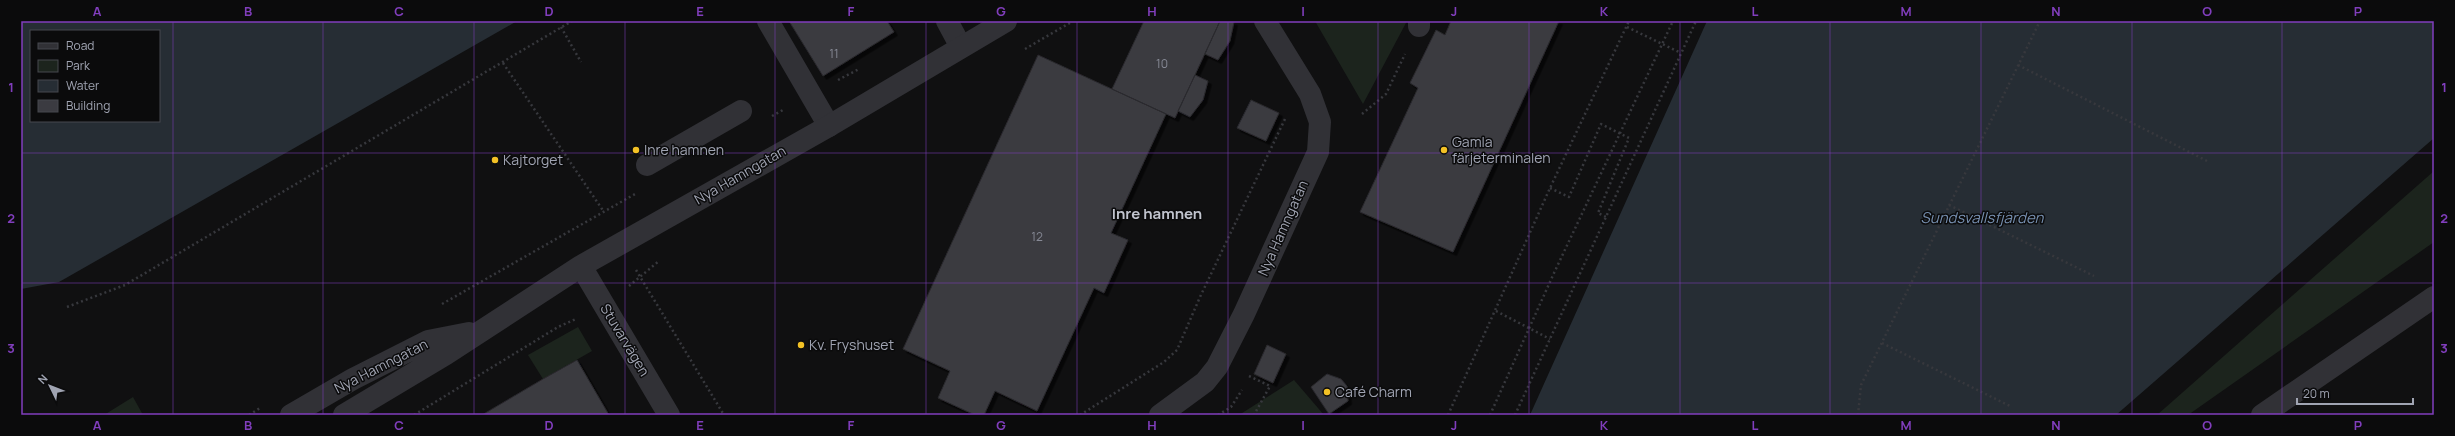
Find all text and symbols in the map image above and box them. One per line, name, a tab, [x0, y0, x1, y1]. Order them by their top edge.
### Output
text: A	[93, 2, 102, 20]
text: B	[244, 2, 252, 20]
text: C	[394, 2, 404, 20]
text: D	[544, 2, 554, 20]
text: E	[696, 2, 704, 20]
text: F	[848, 2, 855, 20]
text: G	[996, 2, 1006, 20]
text: H	[1147, 2, 1157, 20]
text: I	[1301, 2, 1305, 20]
text: J	[1451, 2, 1457, 20]
text: K	[1600, 2, 1609, 20]
text: L	[1752, 2, 1759, 20]
text: M	[1900, 2, 1912, 20]
text: N	[2051, 2, 2061, 20]
text: O	[2202, 2, 2212, 20]
text: P	[2354, 2, 2362, 20]
legend	[30, 30, 160, 122]
text: Road	[66, 37, 94, 54]
house number: 11	[829, 45, 839, 62]
house number: 10	[1156, 55, 1168, 72]
text: Park	[66, 57, 91, 74]
text: Water	[66, 77, 100, 94]
text: 1	[8, 78, 14, 96]
text: 1	[2441, 78, 2447, 96]
text: Building	[66, 97, 110, 114]
place label: Gamla färjeterminalen	[1452, 132, 1551, 167]
place label: Inre hamnen	[644, 140, 724, 159]
street label: Nya Hamngatan	[691, 141, 789, 208]
marker: Inre hamnen	[631, 145, 641, 155]
marker: Gamla färjeterminalen	[1439, 145, 1449, 155]
place label: Kajtorget	[503, 150, 563, 169]
marker: Kajtorget	[490, 155, 500, 165]
street label: Nya Hamngatan	[1253, 177, 1312, 279]
district label: Inre hamnen	[1112, 203, 1202, 224]
water label: Sundsvallsfjärden	[1921, 207, 2045, 228]
text: 2	[7, 209, 15, 227]
text: 2	[2440, 209, 2448, 227]
house number: 12	[1031, 228, 1043, 245]
street label: Stuvarvägen	[596, 300, 654, 379]
street label: Nya Hamngatan	[331, 334, 431, 397]
place label: Kv. Fryshuset	[809, 335, 895, 354]
text: 3	[7, 339, 15, 357]
text: 3	[2440, 339, 2448, 357]
marker: Kv. Fryshuset	[796, 340, 806, 350]
north arrow	[30, 366, 70, 406]
text: N	[34, 371, 51, 387]
scale bar	[2297, 380, 2413, 406]
place label: Café Charm	[1335, 382, 1412, 401]
text: 20 m	[2303, 385, 2330, 402]
marker: Café Charm	[1322, 387, 1332, 397]
text: A	[93, 416, 102, 434]
text: B	[244, 416, 252, 434]
text: C	[394, 416, 404, 434]
text: D	[544, 416, 554, 434]
text: E	[696, 416, 704, 434]
text: F	[848, 416, 855, 434]
text: G	[996, 416, 1006, 434]
text: H	[1147, 416, 1157, 434]
text: I	[1301, 416, 1305, 434]
text: J	[1451, 416, 1457, 434]
text: K	[1600, 416, 1609, 434]
text: L	[1752, 416, 1759, 434]
text: M	[1900, 416, 1912, 434]
text: N	[2051, 416, 2061, 434]
text: O	[2202, 416, 2212, 434]
text: P	[2354, 416, 2362, 434]

